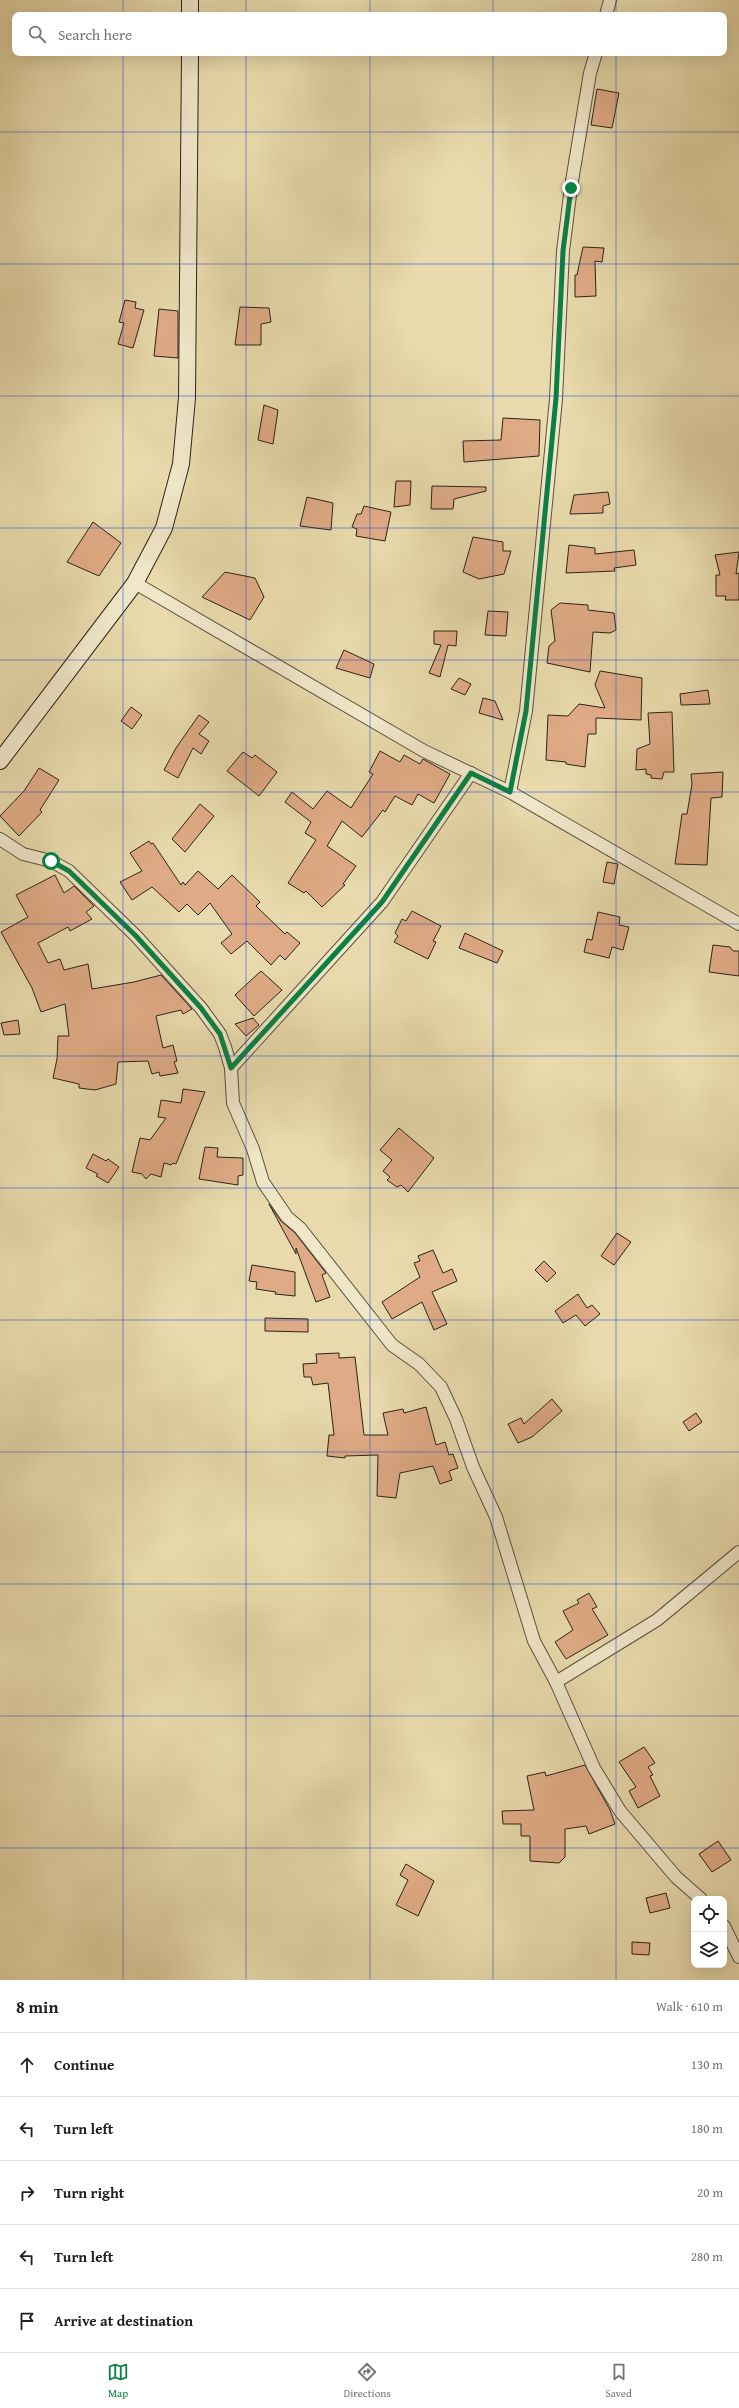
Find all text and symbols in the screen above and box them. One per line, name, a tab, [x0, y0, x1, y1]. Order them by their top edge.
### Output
search box	[12, 12, 727, 56]
icon: search	[26, 23, 48, 45]
text: Search here	[58, 24, 132, 45]
route end	[562, 179, 580, 197]
route start	[42, 852, 60, 870]
map controls	[691, 1896, 727, 1968]
button: locate	[691, 1896, 727, 1932]
button: layers	[691, 1932, 727, 1968]
text: 8 min	[16, 1994, 58, 2019]
text: Walk · 610 m	[656, 1997, 723, 2016]
icon: ahead	[16, 2054, 38, 2076]
text: Continue	[54, 2054, 115, 2075]
text: 130 m	[691, 2055, 723, 2074]
icon: left	[16, 2118, 38, 2140]
text: Turn left	[54, 2118, 113, 2139]
text: 180 m	[691, 2119, 723, 2138]
icon: right	[16, 2182, 38, 2204]
text: Turn right	[54, 2182, 125, 2203]
text: 20 m	[697, 2183, 723, 2202]
icon: left	[16, 2246, 38, 2268]
text: Turn left	[54, 2246, 113, 2267]
text: 280 m	[691, 2247, 723, 2266]
icon: arrive	[16, 2310, 38, 2332]
text: Arrive at destination	[54, 2310, 193, 2331]
tab: Map	[107, 2361, 129, 2401]
tab: Directions	[344, 2361, 391, 2401]
tab: Saved	[605, 2361, 632, 2401]

